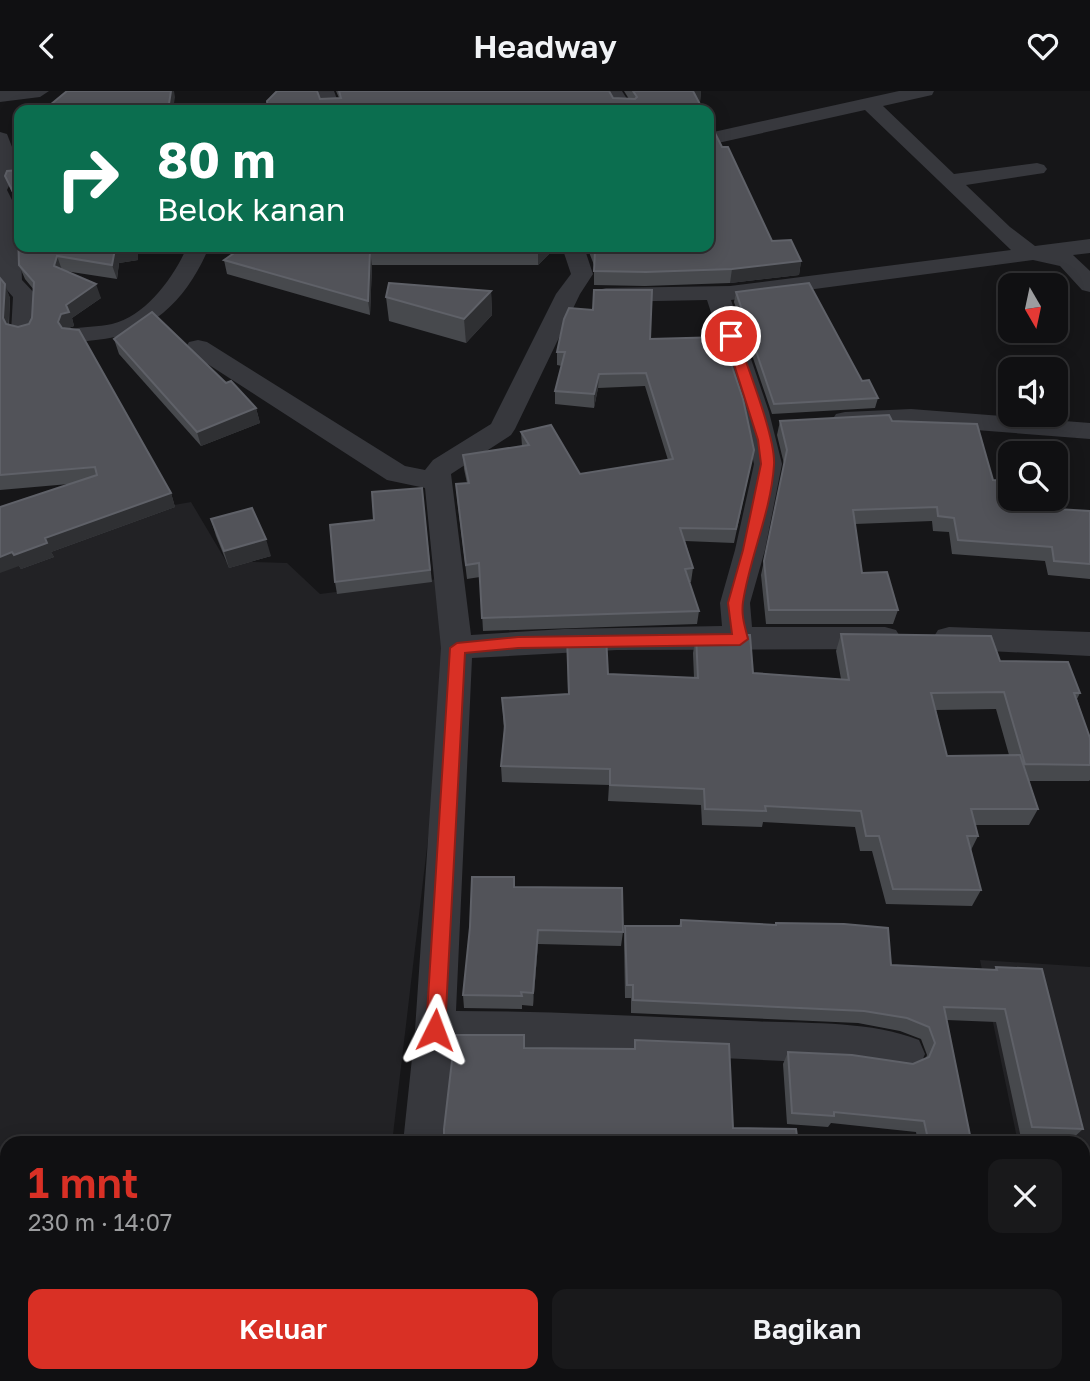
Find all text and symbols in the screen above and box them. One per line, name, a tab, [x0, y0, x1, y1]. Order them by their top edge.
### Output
icon: back	[28, 27, 66, 65]
text: Headway	[473, 27, 617, 65]
icon: heart	[1024, 27, 1062, 65]
text: 80 m	[157, 130, 275, 189]
icon: right	[42, 133, 133, 224]
text: Belok kanan	[157, 190, 345, 228]
north arrow	[998, 273, 1068, 343]
map controls	[998, 273, 1068, 511]
pin	[701, 306, 761, 366]
icon: arrive	[712, 317, 750, 355]
button: sound	[998, 357, 1068, 427]
button: search	[998, 441, 1068, 511]
position arrow	[398, 993, 472, 1067]
text: 1 mnt	[28, 1157, 139, 1207]
button: close	[988, 1159, 1062, 1233]
text: 230 m · 14:07	[28, 1208, 172, 1236]
button: Keluar	[28, 1289, 538, 1369]
button: Bagikan	[552, 1289, 1062, 1369]

